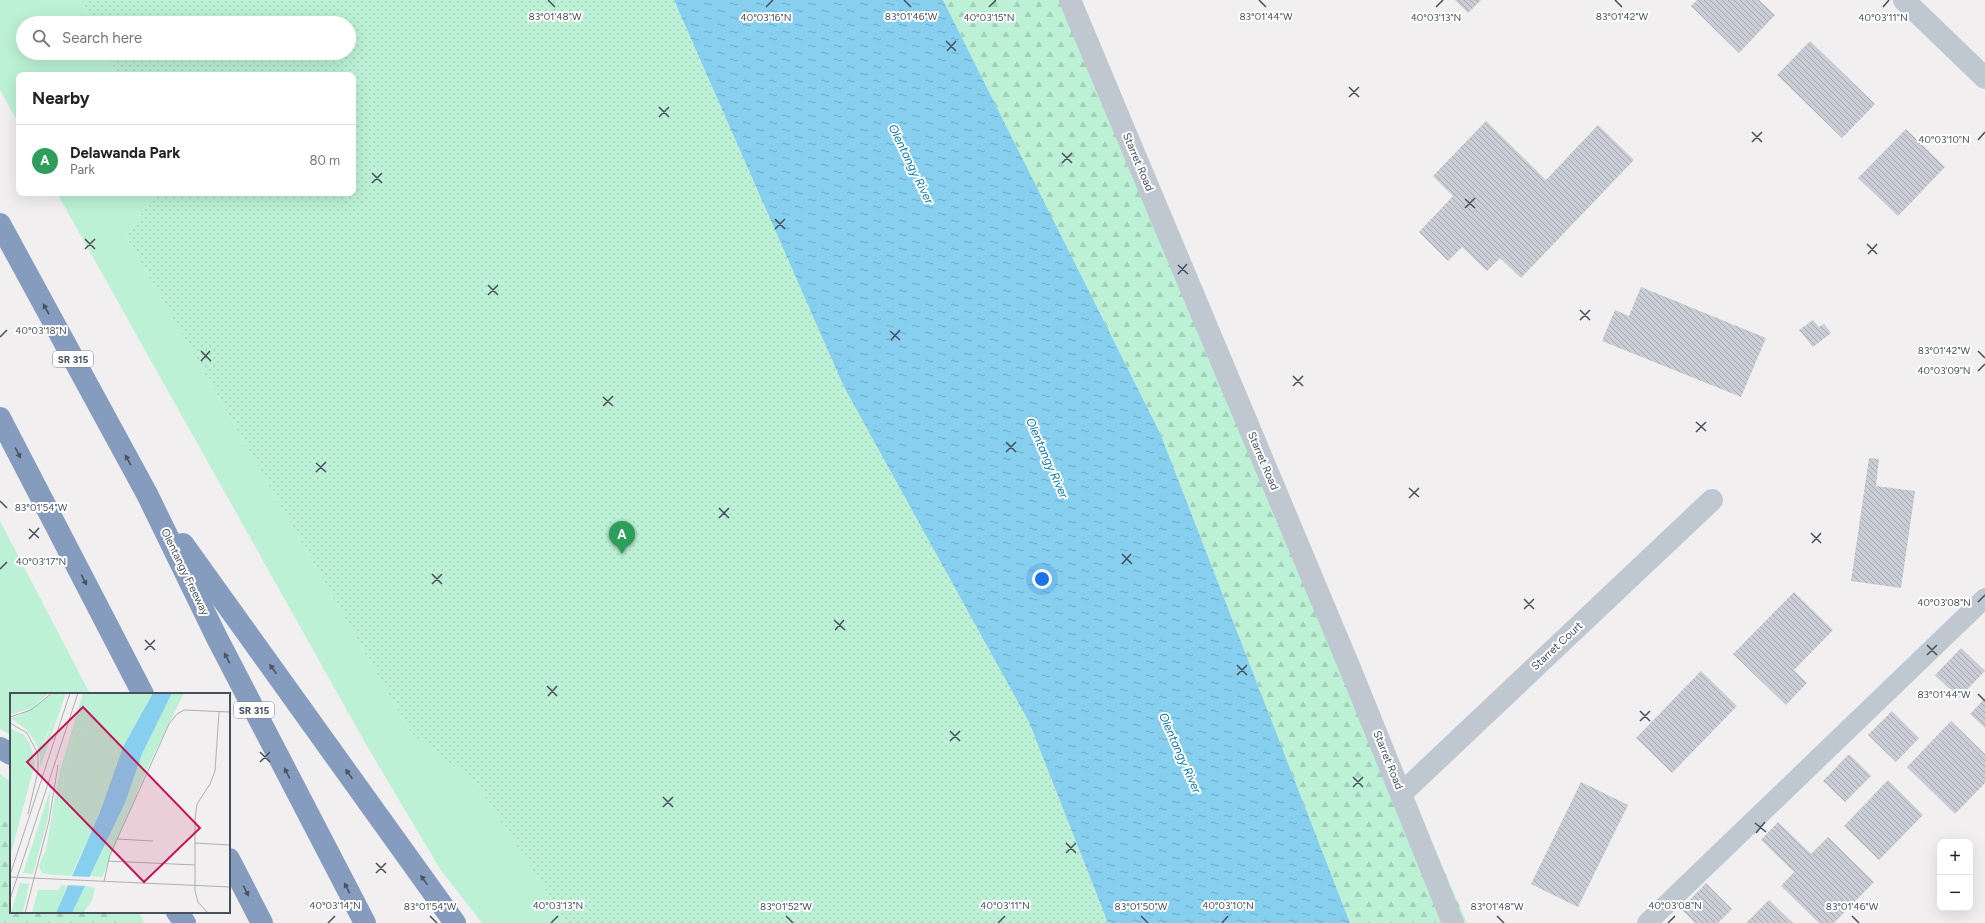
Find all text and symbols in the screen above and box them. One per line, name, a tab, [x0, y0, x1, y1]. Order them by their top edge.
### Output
text: 83°01'48"W	[529, 10, 582, 23]
text: 83°01'46"W	[885, 10, 938, 23]
text: 83°01'44"W	[1239, 10, 1293, 23]
text: 83°01'42"W	[1596, 10, 1649, 23]
text: 40°03'16"N	[741, 11, 791, 24]
text: 40°03'15"N	[964, 11, 1014, 24]
text: 40°03'13"N	[1411, 11, 1461, 24]
text: 40°03'11"N	[1858, 11, 1908, 24]
search box	[16, 16, 356, 60]
icon: search	[30, 27, 52, 49]
text: Search here	[62, 29, 142, 47]
text: Nearby	[32, 88, 90, 108]
water label: Olentangy River	[886, 122, 937, 207]
street label: Starret Road	[1120, 131, 1156, 193]
text: 40°03'10"N	[1918, 133, 1970, 146]
text: Delawanda Park	[70, 144, 180, 162]
text: A	[40, 153, 50, 168]
text: 80 m	[309, 153, 340, 168]
text: Park	[70, 162, 95, 177]
one-way arrow	[43, 303, 49, 315]
text: 40°03'18"N	[15, 324, 67, 337]
text: 83°01'42"W	[1918, 344, 1971, 357]
road number: SR 315	[53, 351, 93, 367]
text: 40°03'09"N	[1917, 364, 1971, 377]
water label: Olentangy River	[1023, 415, 1071, 501]
street label: Starret Road	[1245, 430, 1281, 492]
one-way arrow	[15, 447, 21, 458]
one-way arrow	[125, 454, 132, 466]
text: 83°01'54"W	[15, 501, 68, 514]
pin: A	[609, 521, 635, 554]
street label: Olentangy Freeway	[158, 526, 212, 618]
text: 40°03'17"N	[16, 555, 66, 568]
your location	[1032, 569, 1052, 589]
one-way arrow	[81, 575, 88, 586]
text: 40°03'08"N	[1917, 596, 1971, 609]
street label: Starret Court	[1529, 619, 1585, 673]
one-way arrow	[224, 652, 231, 664]
one-way arrow	[269, 663, 277, 674]
text: 83°01'44"W	[1917, 688, 1971, 701]
inset map	[10, 693, 230, 913]
road number: SR 315	[234, 702, 274, 718]
water label: Olentangy River	[1156, 710, 1204, 796]
street label: Starret Road	[1370, 729, 1406, 791]
one-way arrow	[284, 767, 291, 779]
one-way arrow	[345, 769, 353, 779]
map controls	[1937, 839, 1973, 911]
button: +	[1937, 839, 1973, 875]
one-way arrow	[420, 875, 428, 885]
button: −	[1937, 875, 1973, 911]
one-way arrow	[344, 883, 351, 894]
one-way arrow	[242, 885, 249, 897]
text: 40°03'14"N	[309, 899, 361, 912]
text: 40°03'13"N	[533, 899, 583, 912]
text: 40°03'11"N	[980, 899, 1030, 912]
text: 40°03'10"N	[1202, 899, 1254, 912]
text: 40°03'08"N	[1648, 899, 1702, 912]
text: 83°01'54"W	[404, 900, 457, 913]
text: 83°01'52"W	[760, 900, 812, 913]
text: 83°01'50"W	[1115, 900, 1168, 913]
text: 83°01'48"W	[1471, 900, 1524, 913]
text: 83°01'46"W	[1826, 900, 1879, 913]

